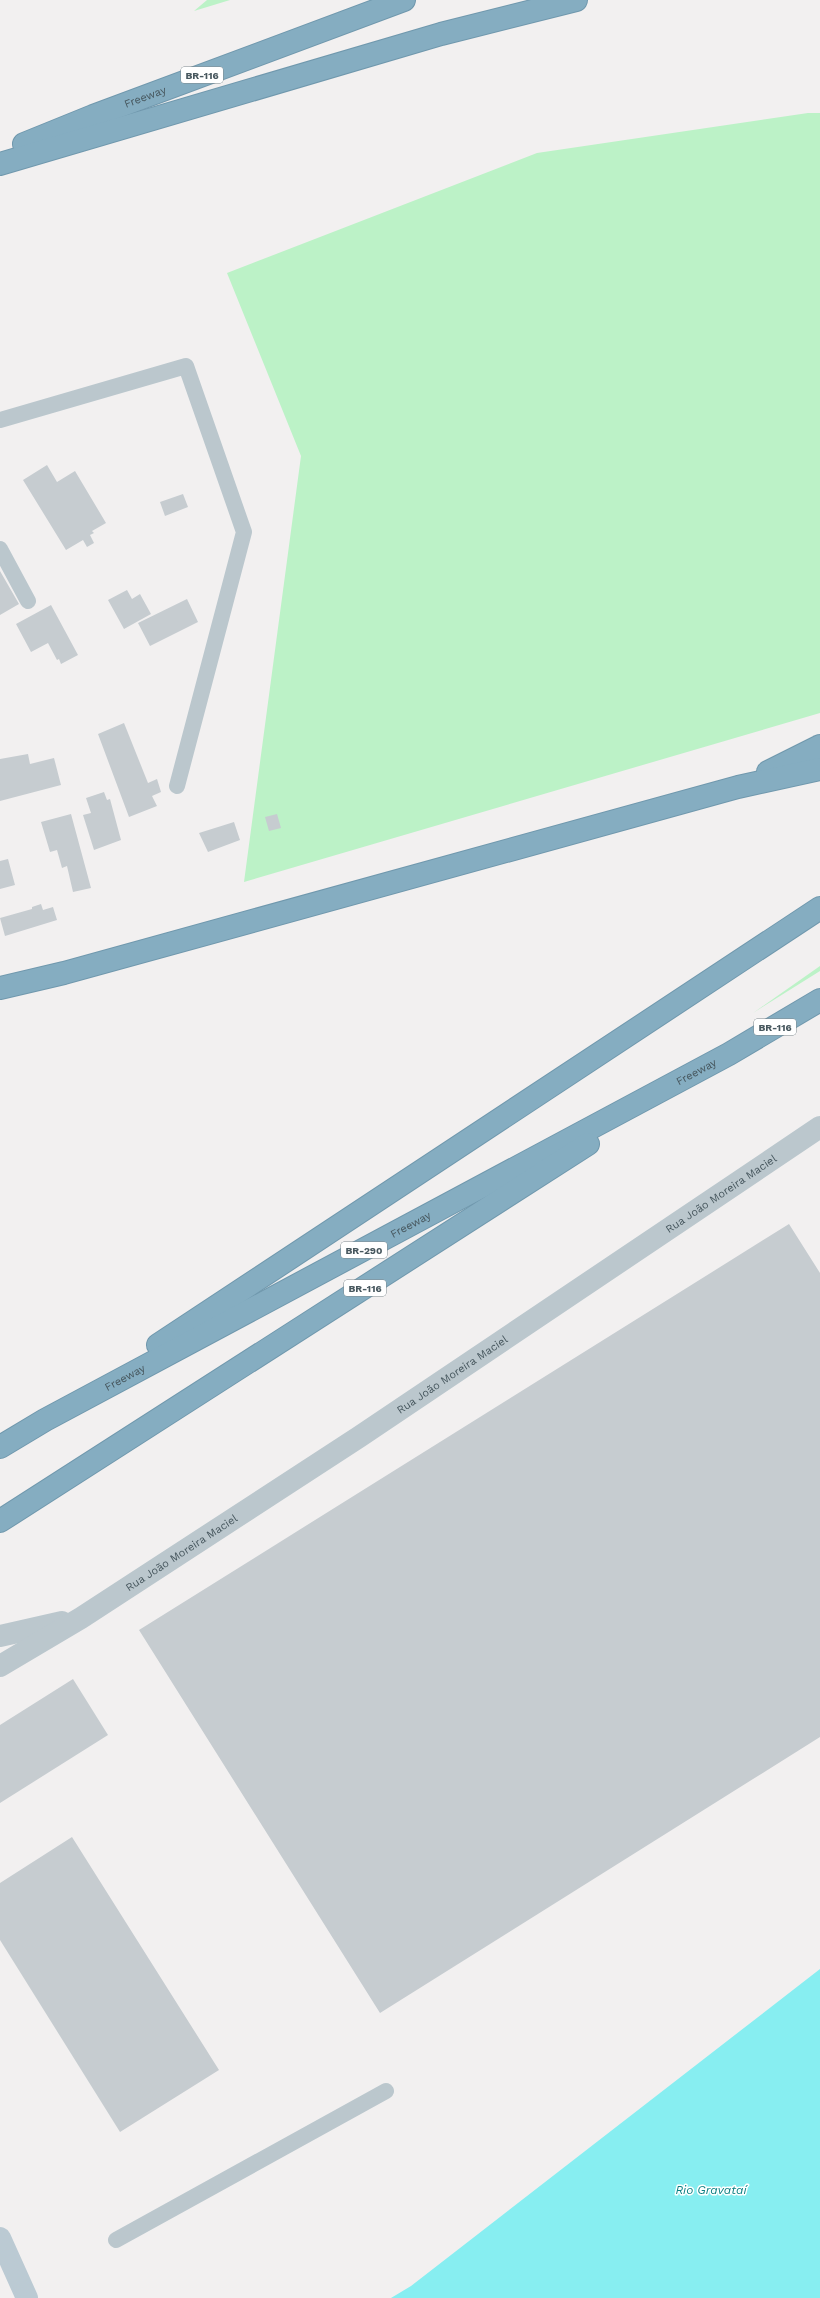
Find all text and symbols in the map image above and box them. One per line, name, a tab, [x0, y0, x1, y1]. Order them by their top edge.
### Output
road number: BR-116	[181, 67, 223, 83]
street label: Freeway	[122, 83, 168, 111]
road number: BR-116	[754, 1019, 796, 1035]
street label: Freeway	[674, 1056, 719, 1088]
street label: Rua João Moreira Maciel	[663, 1152, 780, 1236]
street label: Freeway	[388, 1209, 433, 1241]
road number: BR-290	[341, 1242, 387, 1258]
road number: BR-116	[344, 1280, 386, 1296]
street label: Rua João Moreira Maciel	[394, 1333, 511, 1417]
street label: Freeway	[103, 1362, 148, 1394]
street label: Rua João Moreira Maciel	[123, 1512, 241, 1594]
water label: Rio Gravataí	[675, 2183, 748, 2197]

